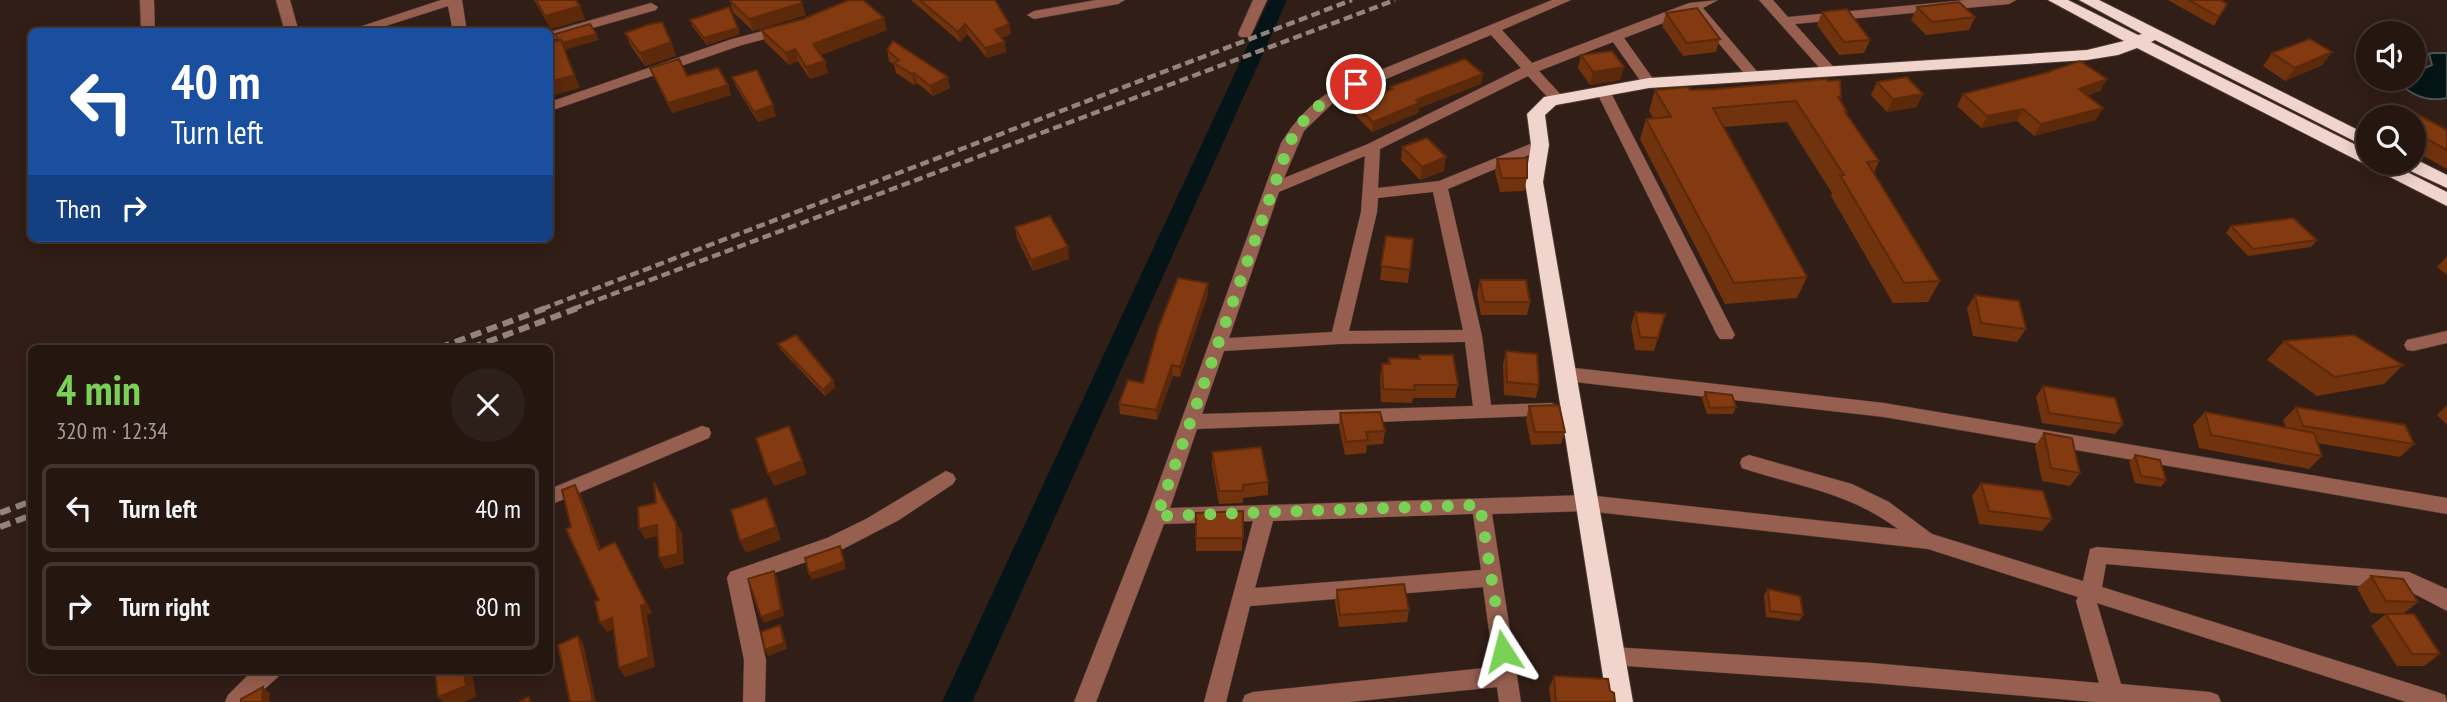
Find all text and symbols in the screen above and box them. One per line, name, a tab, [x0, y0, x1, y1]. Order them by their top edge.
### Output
map controls	[2356, 21, 2426, 175]
button: sound	[2356, 21, 2426, 91]
text: 40 m	[171, 49, 260, 113]
pin	[1326, 54, 1386, 114]
icon: left	[56, 56, 147, 147]
icon: arrive	[1337, 65, 1375, 103]
button: search	[2356, 105, 2426, 175]
text: Turn left	[171, 111, 263, 153]
icon: right	[115, 189, 153, 227]
text: Then	[56, 192, 101, 225]
text: 4 min	[56, 362, 141, 417]
button: close	[451, 368, 525, 442]
text: 320 m · 12:34	[56, 416, 168, 445]
icon: left	[60, 489, 98, 527]
text: Turn left	[119, 492, 197, 525]
text: 40 m	[475, 492, 521, 525]
icon: right	[60, 587, 98, 625]
text: Turn right	[119, 590, 210, 623]
text: 80 m	[475, 590, 521, 623]
position arrow	[1466, 614, 1540, 688]

